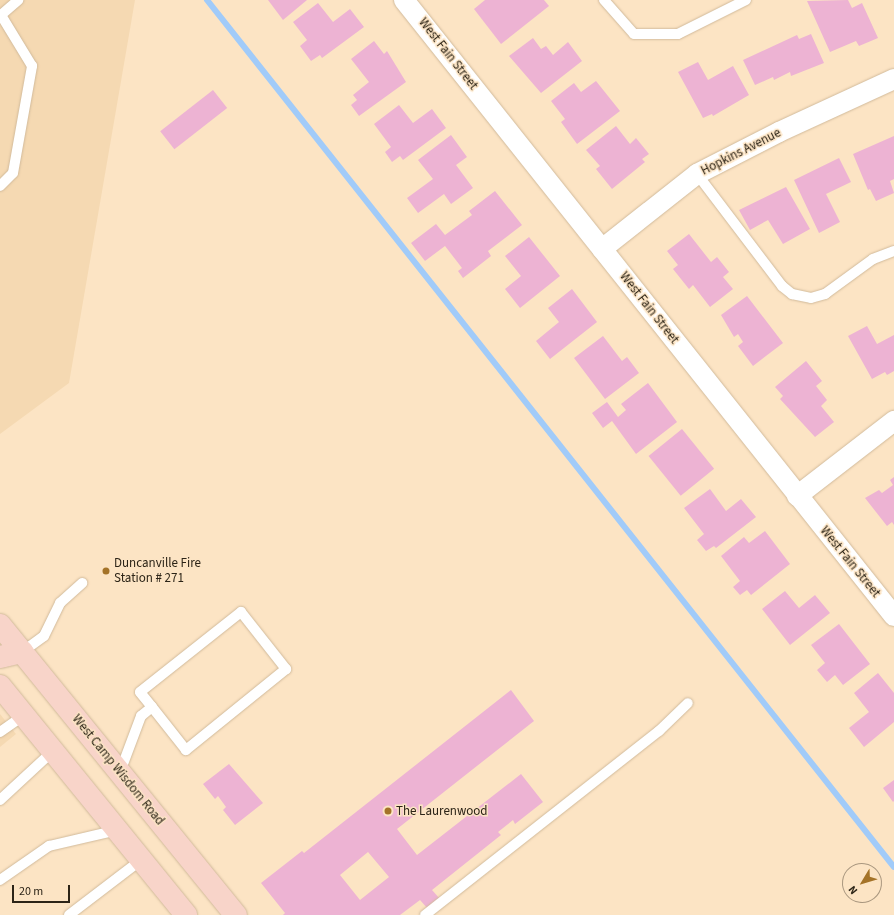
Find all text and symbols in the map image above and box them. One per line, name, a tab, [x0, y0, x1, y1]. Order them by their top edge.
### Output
street label: West Fain Street	[415, 15, 481, 93]
street label: Hopkins Avenue	[698, 125, 784, 179]
street label: West Fain Street	[616, 269, 682, 347]
street label: West Fain Street	[817, 523, 883, 601]
place label: Duncanville Fire Station # 271	[114, 556, 201, 587]
marker: Duncanville Fire Station # 271	[101, 566, 111, 576]
street label: West Camp Wisdom Road	[69, 712, 167, 828]
place label: The Laurenwood	[396, 803, 488, 819]
marker: The Laurenwood	[383, 806, 393, 816]
north arrow	[842, 863, 882, 903]
scale bar	[14, 877, 72, 903]
text: 20 m	[19, 883, 43, 900]
text: N	[845, 883, 861, 898]

